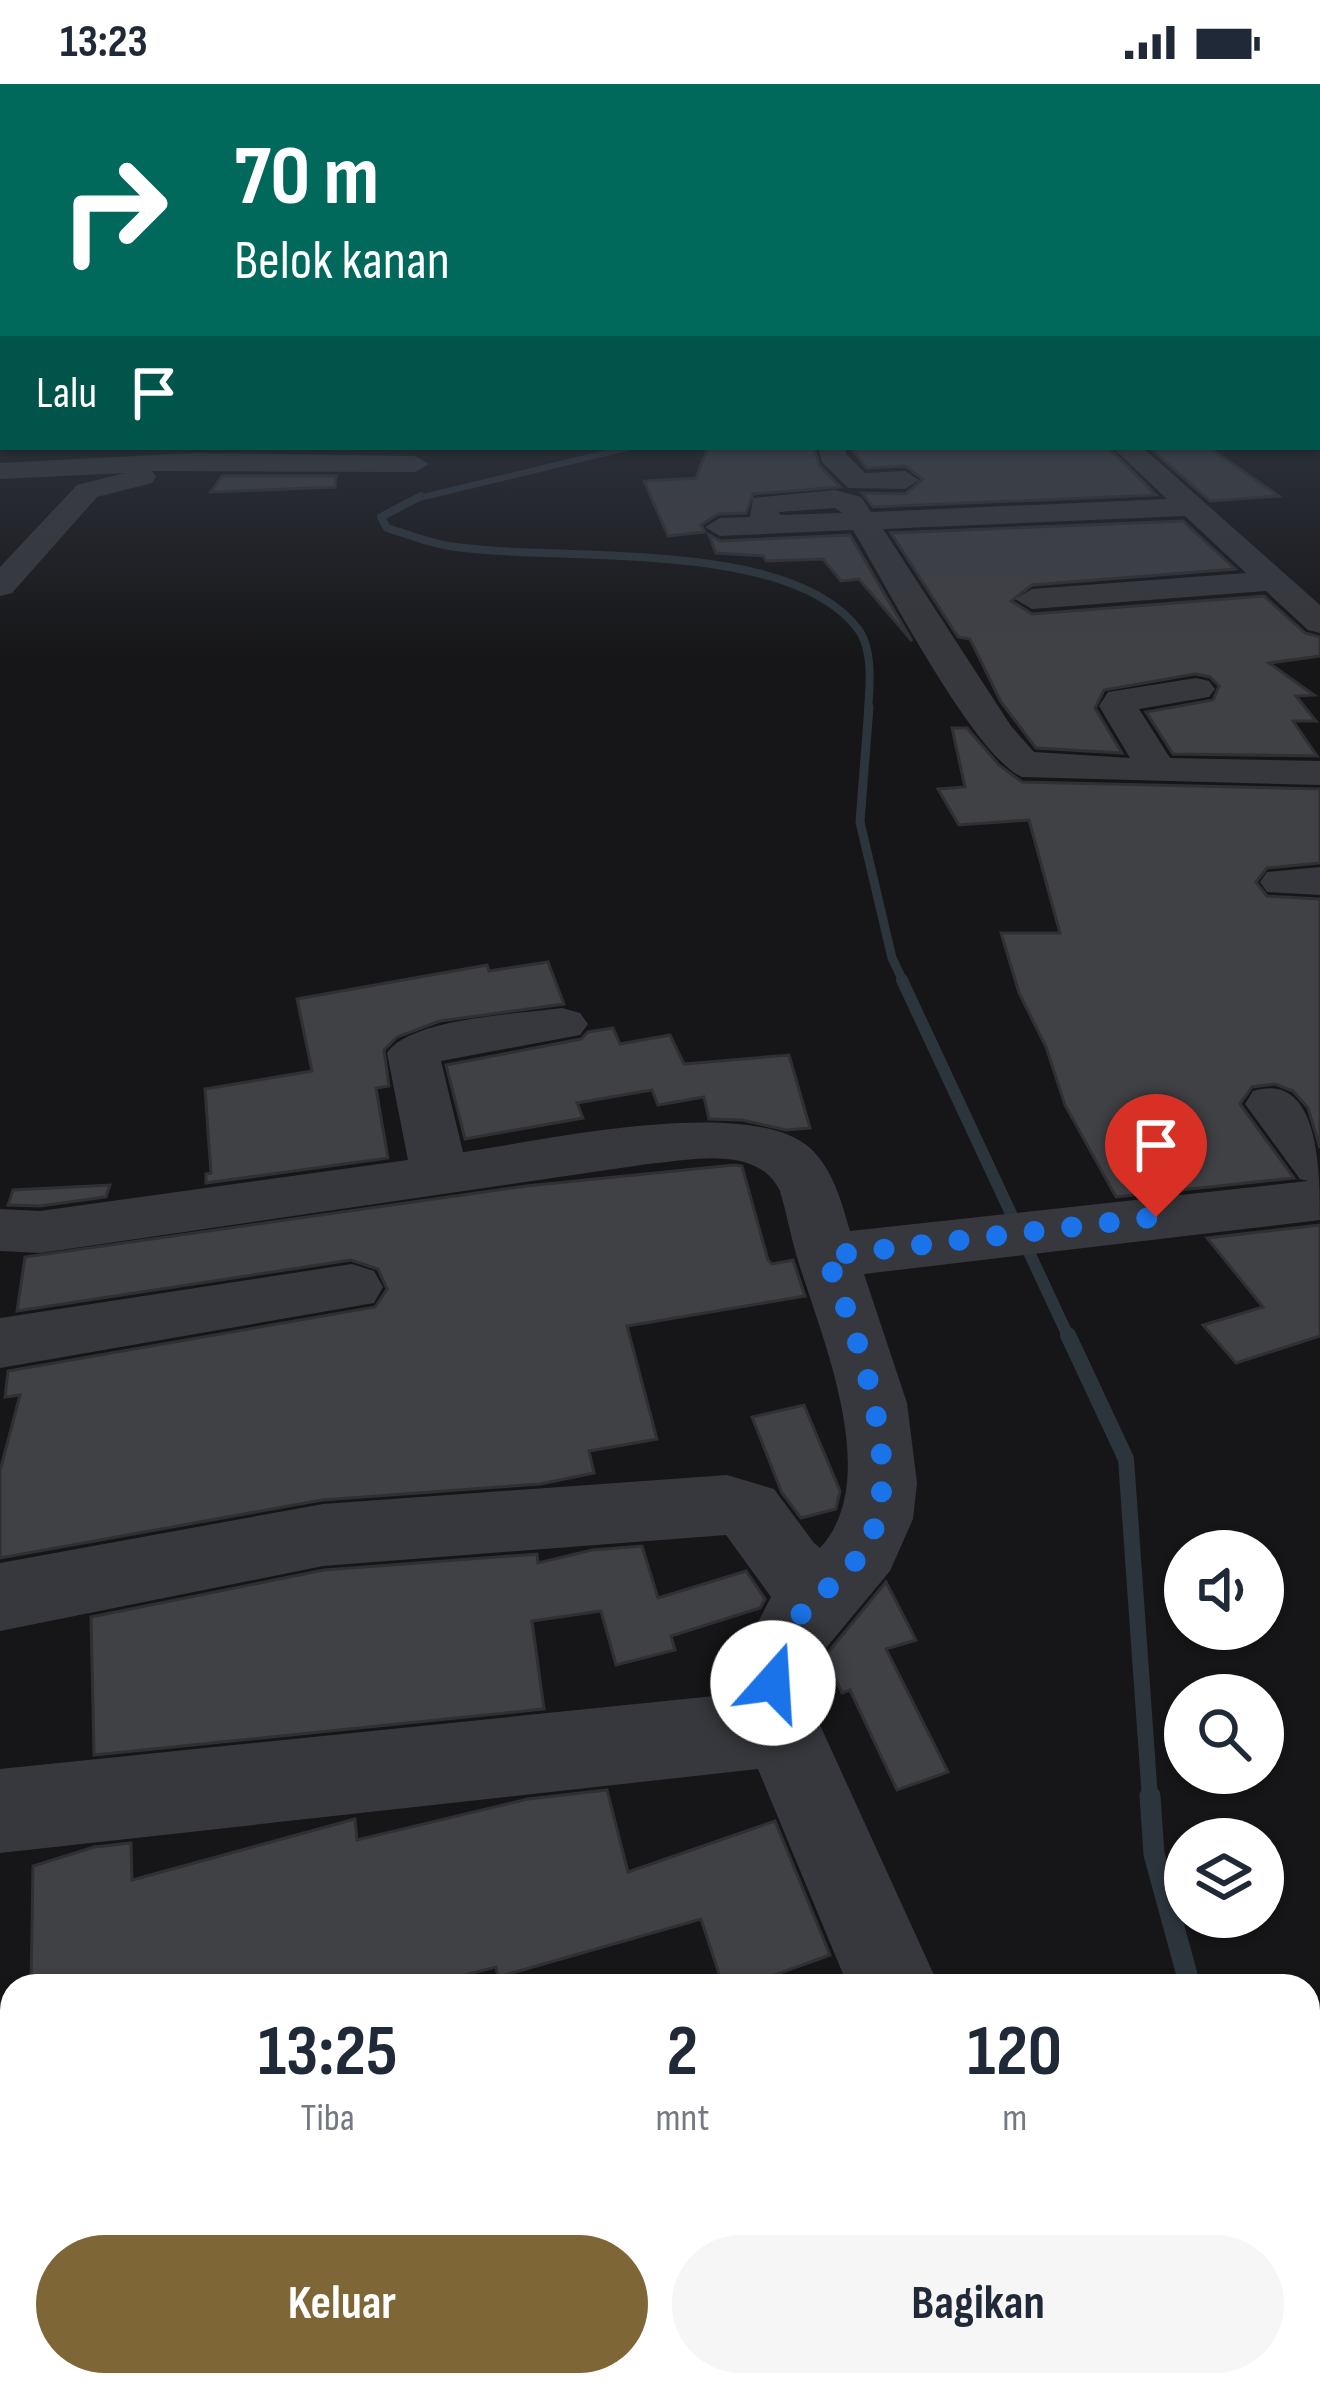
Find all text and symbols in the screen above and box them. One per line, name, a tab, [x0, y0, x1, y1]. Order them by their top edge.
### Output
text: 13:23	[60, 15, 148, 70]
text: 70 m	[234, 127, 379, 228]
icon: right	[36, 132, 192, 288]
text: Belok kanan	[234, 229, 450, 294]
icon: arrive	[121, 360, 187, 426]
text: Lalu	[36, 366, 97, 421]
pin	[1105, 1094, 1207, 1217]
icon: arrive	[1123, 1112, 1189, 1178]
map controls	[1164, 1530, 1284, 1938]
button: sound	[1164, 1530, 1284, 1650]
position arrow	[710, 1620, 836, 1746]
button: search	[1164, 1674, 1284, 1794]
button: layers	[1164, 1818, 1284, 1938]
text: 13:25	[258, 2009, 398, 2096]
text: 2	[667, 2009, 698, 2096]
text: 120	[967, 2009, 1062, 2096]
text: Tiba	[301, 2095, 355, 2142]
text: mnt	[655, 2095, 709, 2142]
text: m	[1002, 2095, 1027, 2142]
button: Keluar	[36, 2235, 648, 2373]
button: Bagikan	[672, 2235, 1284, 2373]

